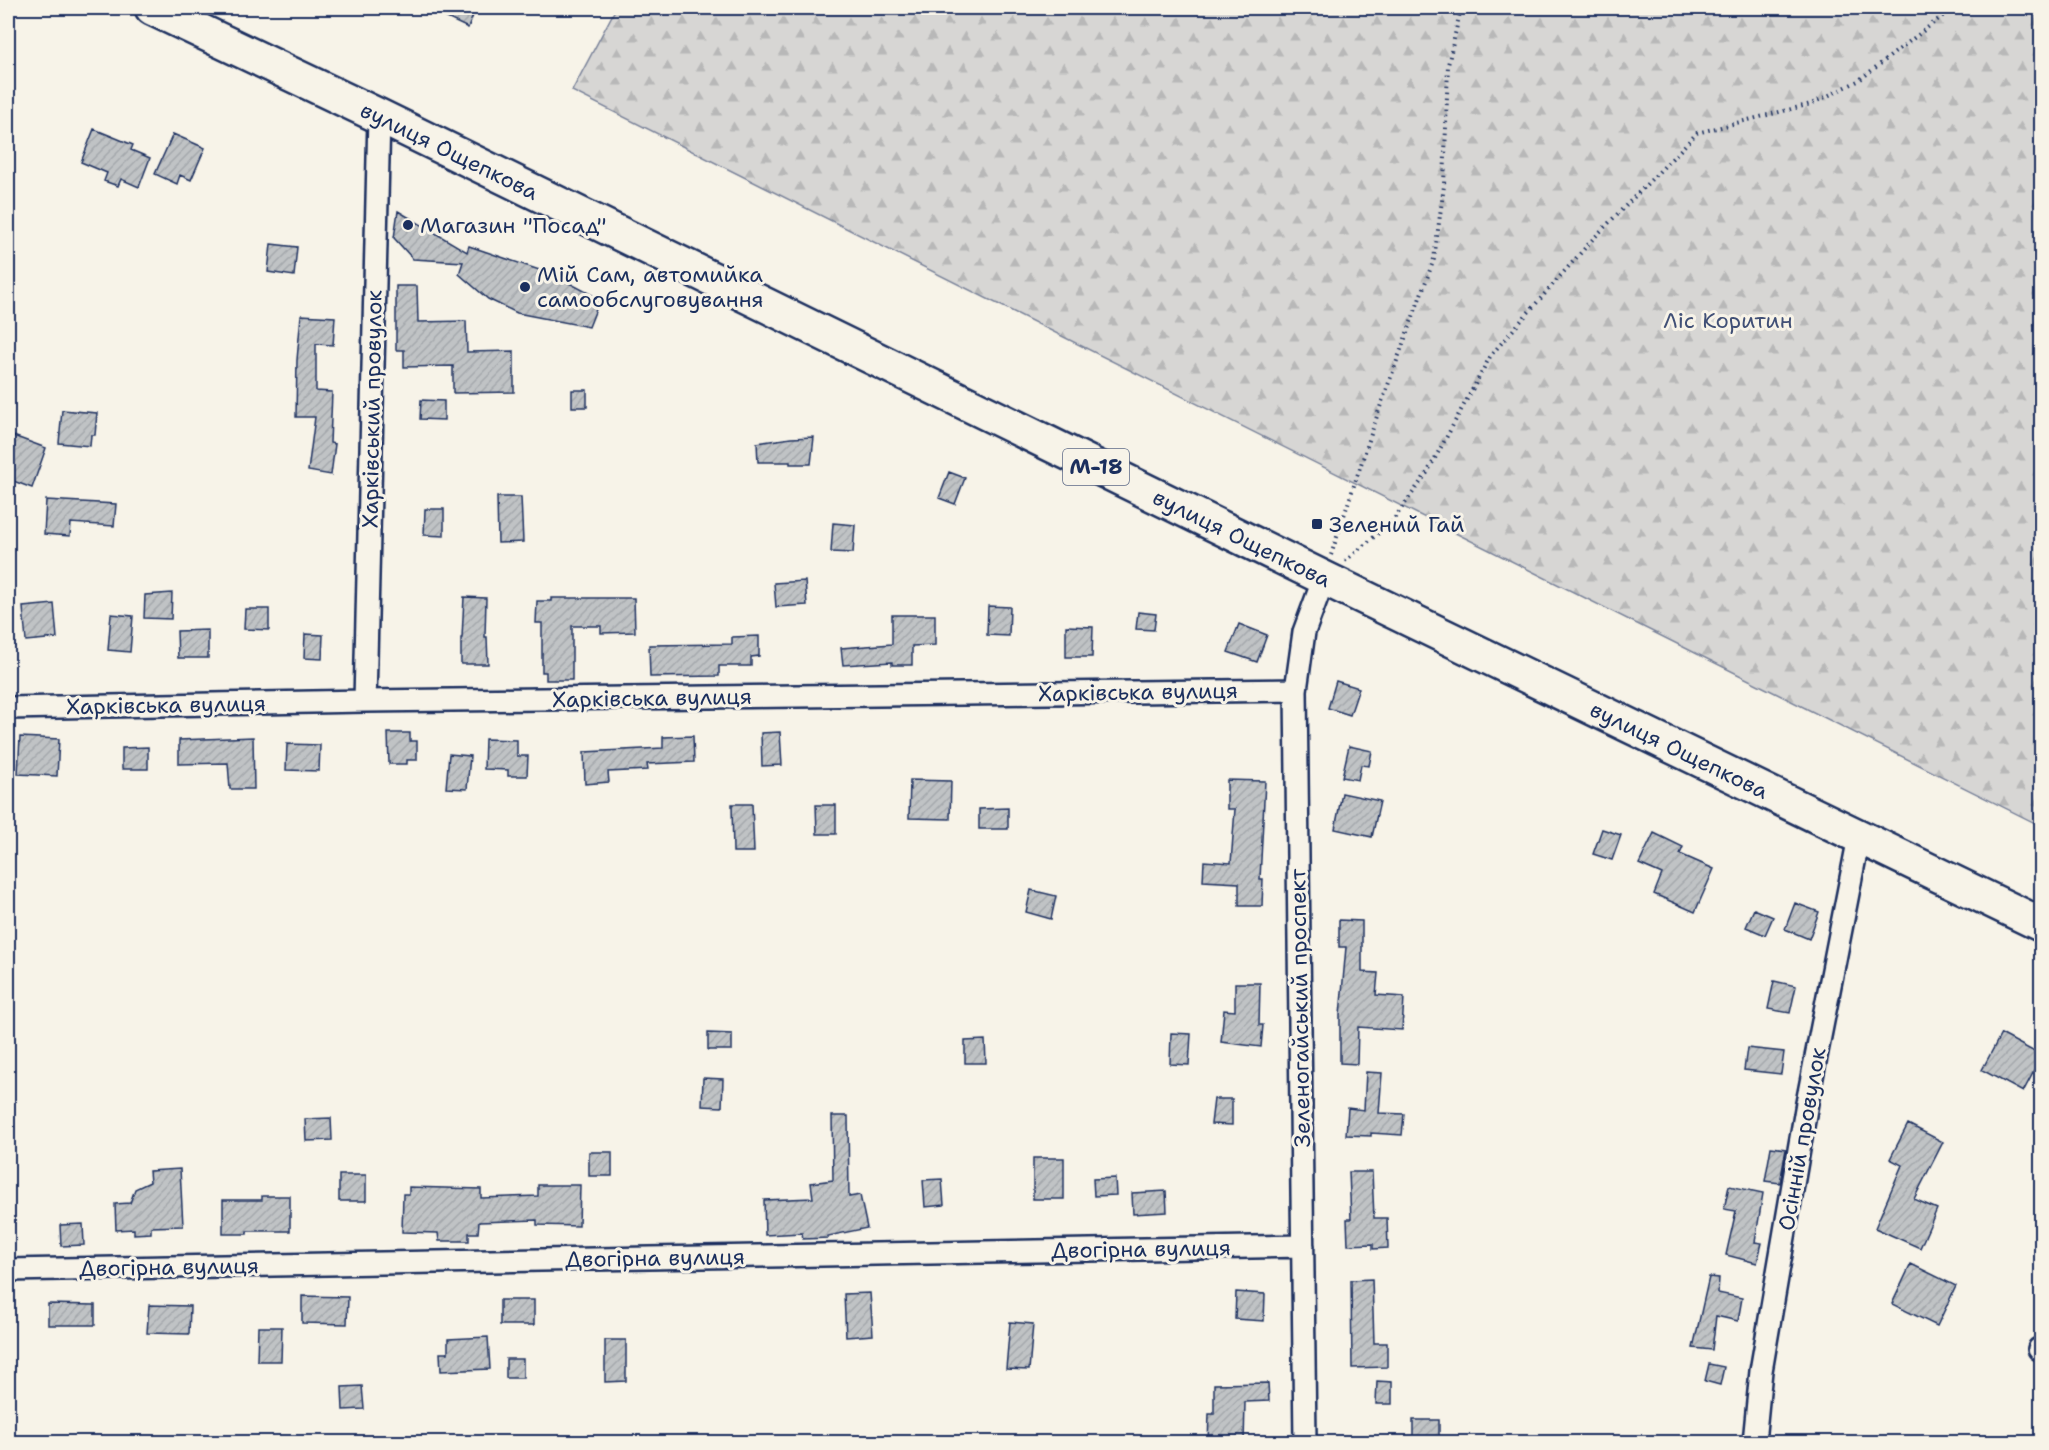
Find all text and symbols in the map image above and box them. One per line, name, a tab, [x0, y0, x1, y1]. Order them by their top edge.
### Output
street label: вулиця Ощепкова	[356, 95, 544, 206]
place label: Магазин "Посад"	[420, 211, 607, 240]
marker: Магазин "Посад"	[401, 218, 415, 232]
place label: Мій Сам, автомийка самообслуговування	[537, 260, 764, 314]
marker: Мій Сам, автомийка самообслуговування	[518, 280, 532, 294]
street label: Харківський провулок	[355, 289, 389, 528]
park label: Ліс Коритин	[1663, 306, 1793, 335]
road number: М-18	[1063, 449, 1129, 485]
street label: вулиця Ощепкова	[1148, 482, 1336, 594]
place label: Зелений Гай	[1329, 510, 1464, 539]
marker: Зелений Гай	[1310, 517, 1324, 531]
street label: Харківська вулиця	[1038, 676, 1238, 708]
street label: Харківська вулиця	[552, 682, 752, 714]
street label: Харківська вулиця	[66, 689, 266, 721]
street label: вулиця Ощепкова	[1585, 694, 1774, 805]
street label: Зеленогайський проспект	[1283, 868, 1317, 1148]
street label: Осінній провулок	[1772, 1045, 1832, 1233]
street label: Двогірна вулиця	[1051, 1233, 1231, 1265]
street label: Двогірна вулиця	[565, 1242, 745, 1274]
street label: Двогірна вулиця	[79, 1251, 259, 1283]

